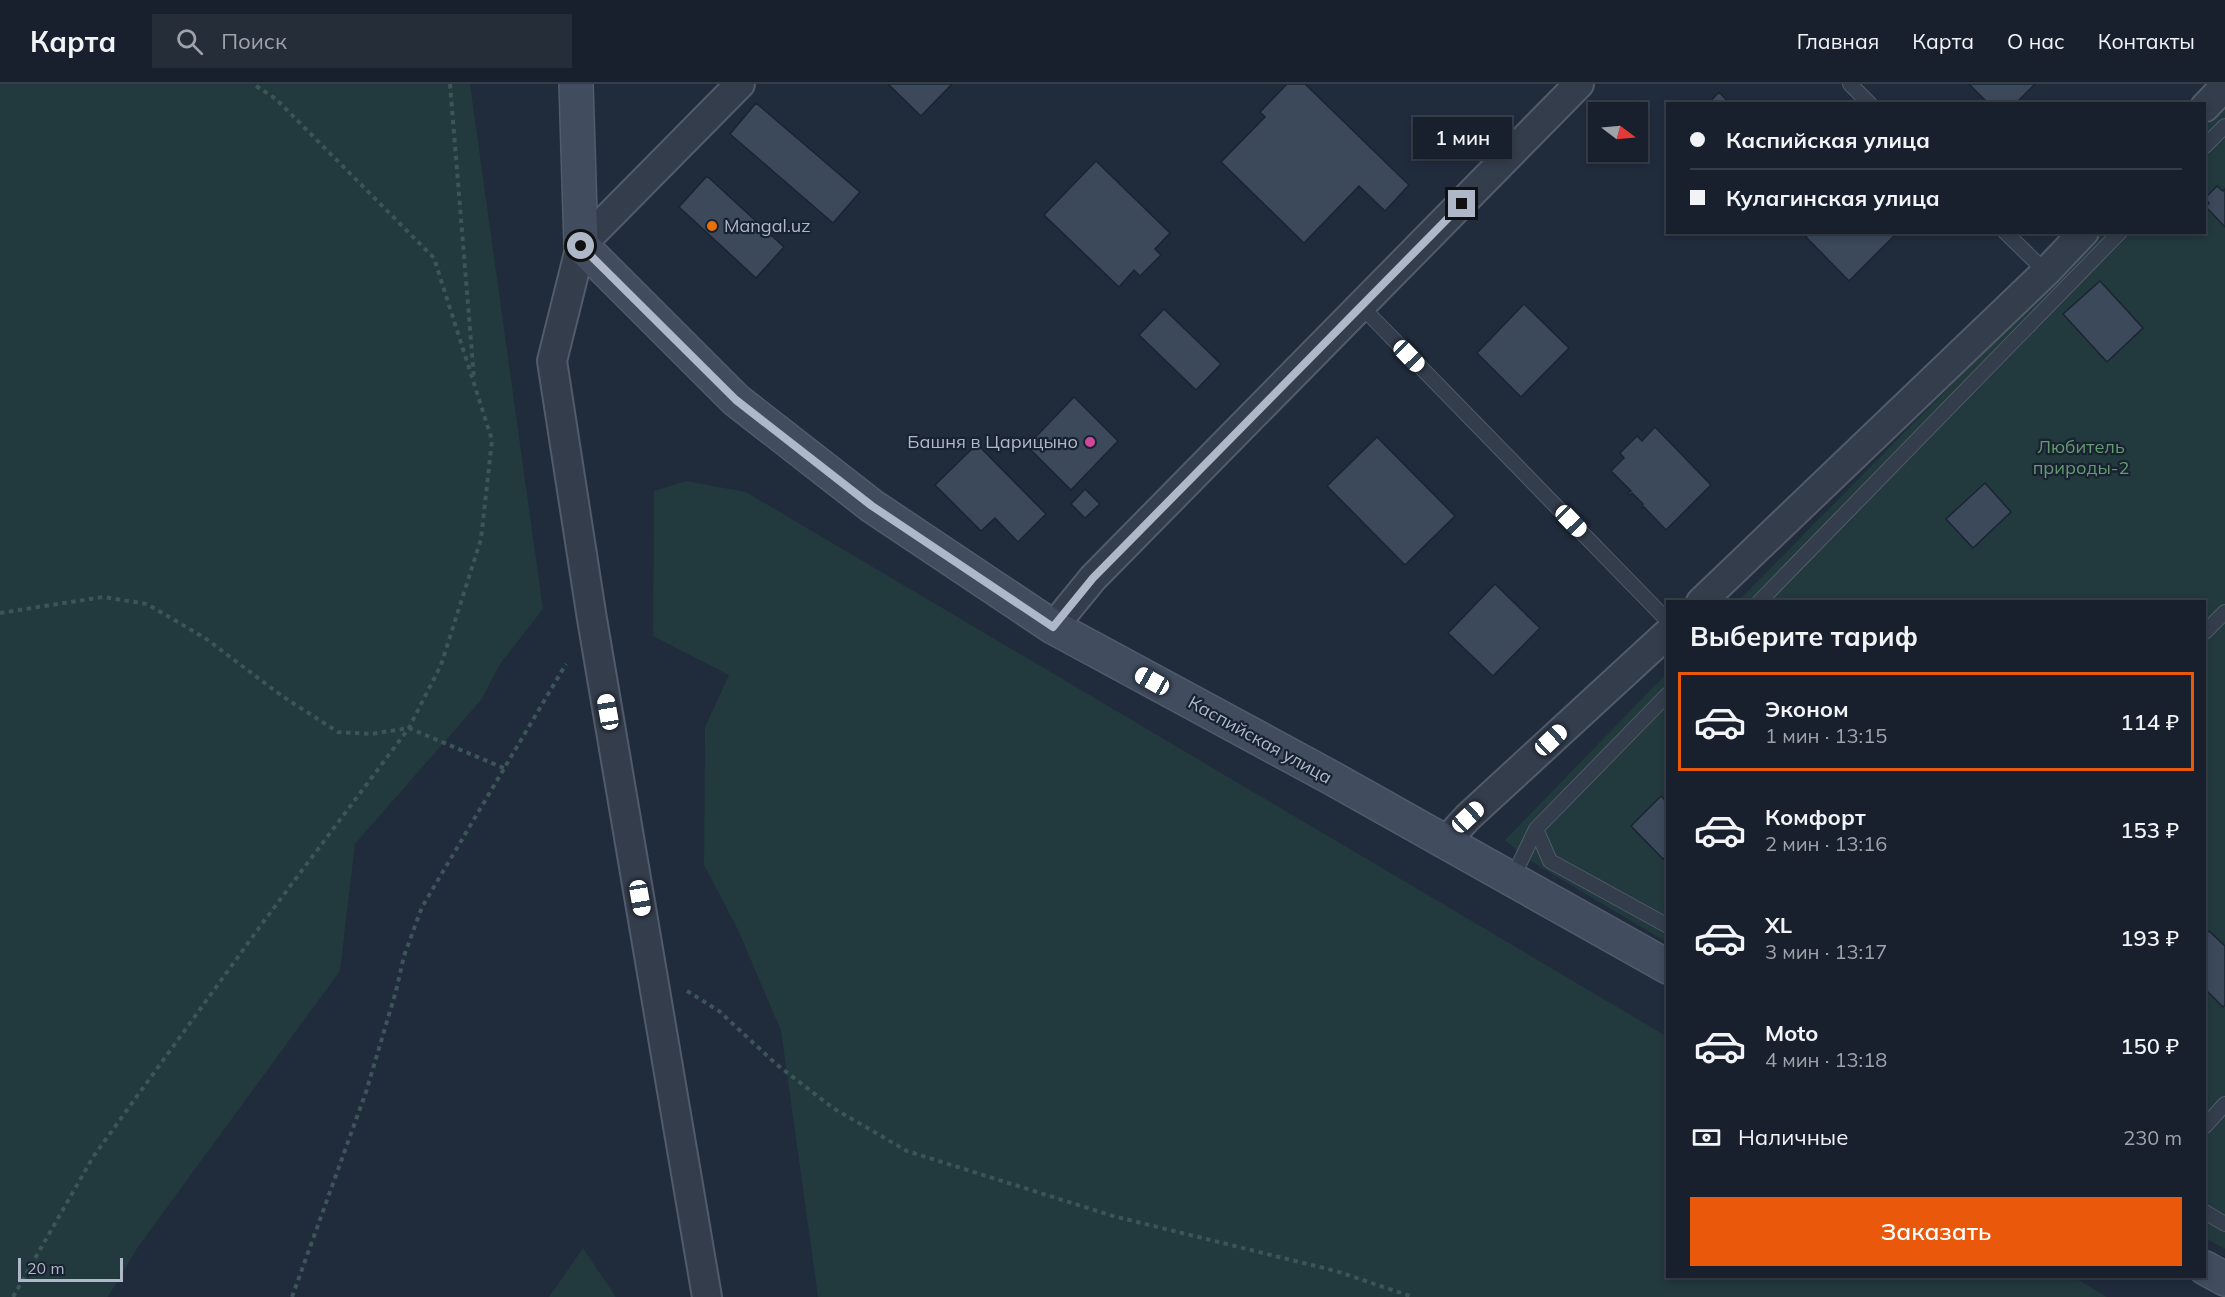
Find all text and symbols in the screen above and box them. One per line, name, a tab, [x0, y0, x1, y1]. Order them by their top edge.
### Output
search box	[152, 14, 572, 68]
text: Карта	[30, 24, 116, 59]
icon: search	[173, 25, 206, 58]
text: Поиск	[221, 27, 287, 55]
text: Главная	[1797, 28, 1879, 54]
text: Карта	[1912, 28, 1974, 54]
text: О нас	[2007, 28, 2065, 54]
text: Контакты	[2098, 28, 2195, 54]
north arrow	[1588, 102, 1648, 162]
map controls	[1588, 102, 1648, 162]
callout: 1 мин	[1412, 117, 1512, 159]
text: 1 мин	[1435, 125, 1490, 150]
text: Каспийская улица	[1726, 126, 1930, 154]
text: Кулагинская улица	[1726, 184, 1940, 212]
route end	[1448, 190, 1475, 217]
place label: Mangal.uz	[724, 214, 810, 237]
marker: Mangal.uz	[705, 219, 719, 233]
route start	[567, 232, 594, 259]
car	[1390, 337, 1428, 375]
place label: Башня в Царицыно	[907, 430, 1078, 453]
marker: Башня в Царицыно	[1083, 435, 1097, 449]
park label: Любитель природы-2	[2033, 435, 2129, 479]
car	[1552, 502, 1590, 540]
text: Выберите тариф	[1690, 619, 1918, 653]
car	[1132, 664, 1172, 698]
street label: Каспийская улица	[1184, 691, 1336, 789]
car	[596, 693, 620, 731]
icon: car	[1693, 695, 1747, 749]
text: Эконом	[1765, 695, 1849, 723]
text: 114 ₽	[2120, 708, 2179, 736]
car	[1532, 721, 1570, 759]
text: 1 мин · 13:15	[1765, 723, 1887, 748]
car	[1449, 798, 1487, 836]
icon: car	[1693, 803, 1747, 857]
text: Комфорт	[1765, 803, 1866, 831]
text: 153 ₽	[2120, 816, 2179, 844]
text: 2 мин · 13:16	[1765, 831, 1887, 856]
car	[628, 879, 652, 917]
icon: car	[1693, 911, 1747, 965]
text: XL	[1765, 911, 1792, 939]
text: 193 ₽	[2120, 924, 2179, 952]
text: 3 мин · 13:17	[1765, 939, 1887, 964]
icon: car	[1693, 1019, 1747, 1073]
text: Moto	[1765, 1019, 1818, 1047]
text: 150 ₽	[2120, 1032, 2179, 1060]
text: 4 мин · 13:18	[1765, 1047, 1887, 1072]
icon: cash	[1690, 1121, 1723, 1154]
text: Наличные	[1738, 1123, 1848, 1151]
text: 230 m	[2123, 1125, 2182, 1150]
button: Заказать	[1690, 1197, 2182, 1266]
scale bar	[18, 1255, 123, 1282]
text: 20 m	[27, 1258, 64, 1278]

